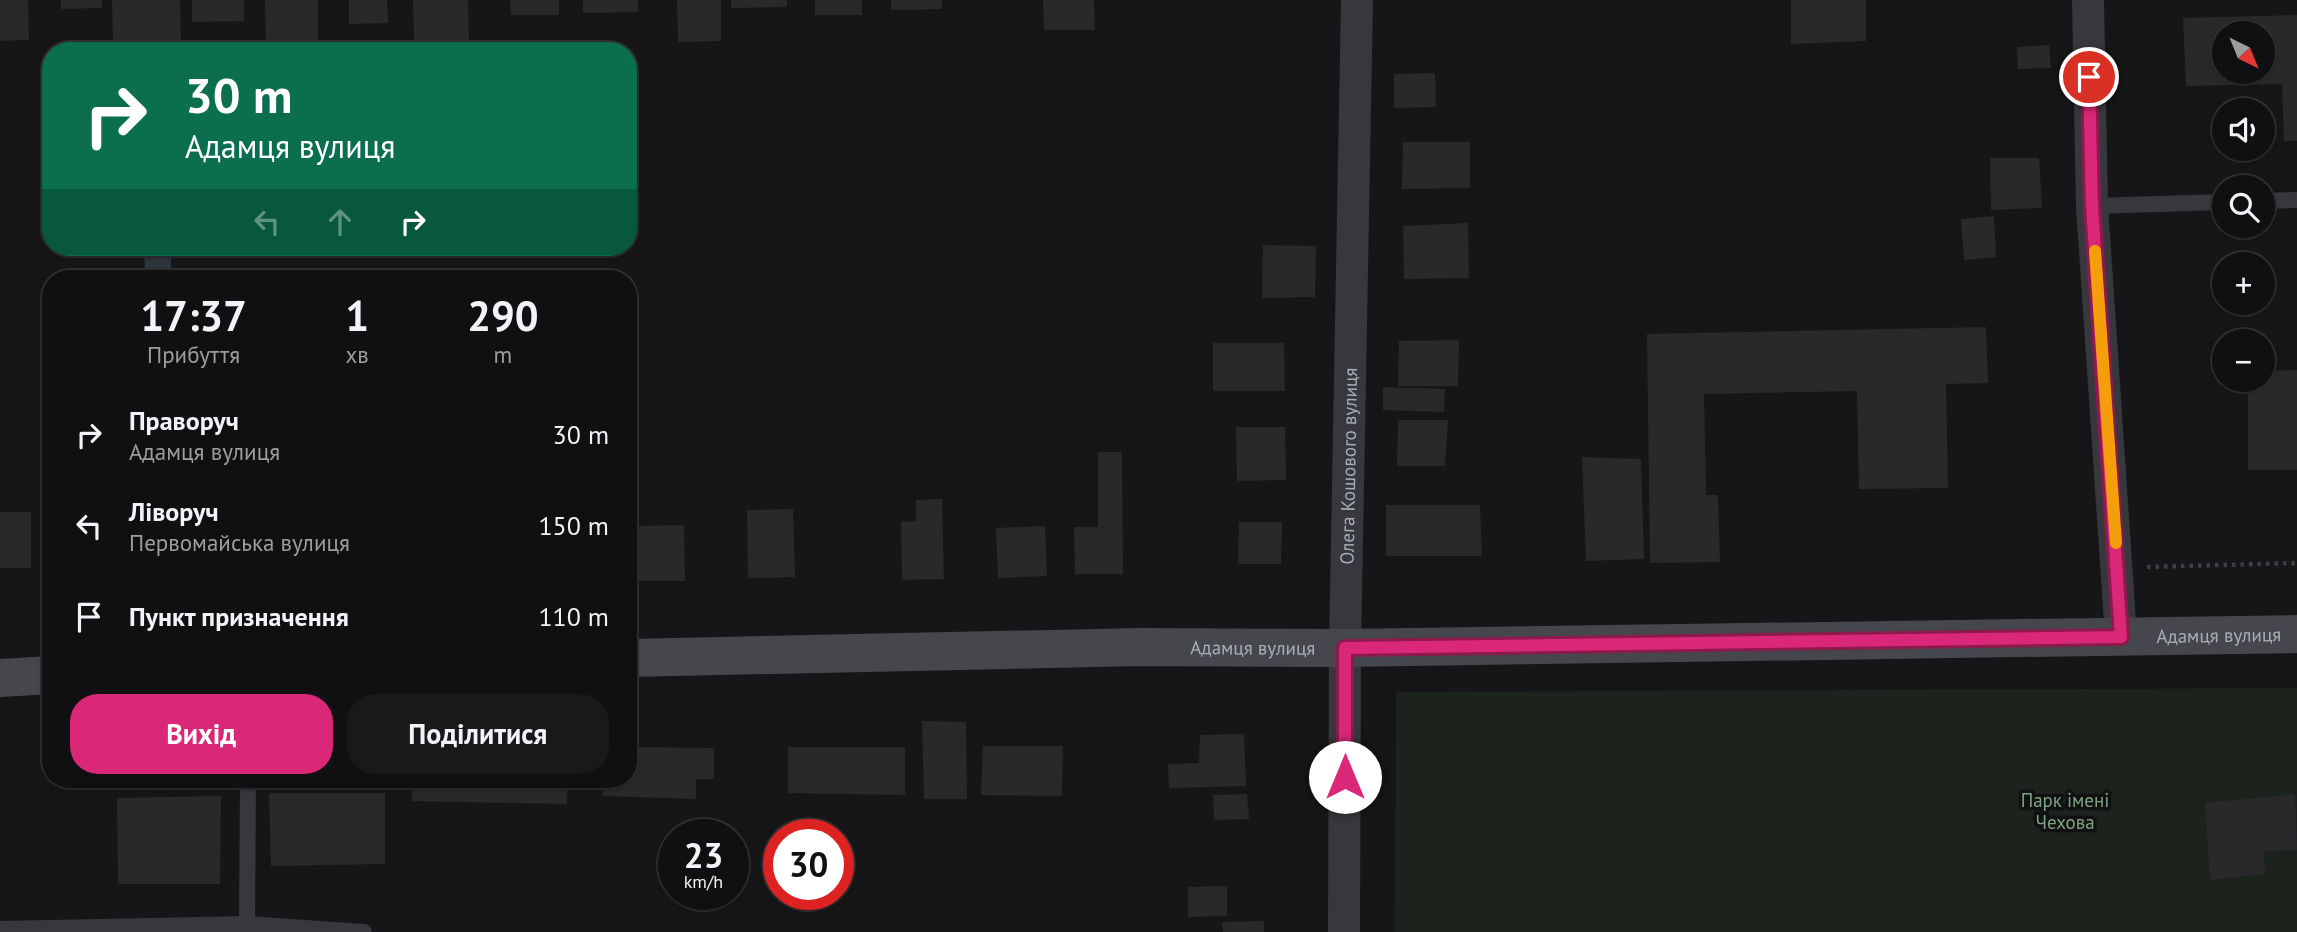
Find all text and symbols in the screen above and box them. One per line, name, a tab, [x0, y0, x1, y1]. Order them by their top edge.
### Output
north arrow	[2212, 21, 2275, 84]
map controls	[2212, 21, 2275, 392]
pin	[2059, 47, 2119, 107]
icon: arrive	[2070, 58, 2108, 96]
text: 30 m	[185, 63, 292, 127]
icon: right	[70, 70, 161, 161]
button: sound	[2212, 98, 2275, 161]
text: Адамця вулиця	[185, 125, 395, 167]
button: search	[2212, 175, 2275, 238]
icon: left	[248, 203, 286, 241]
icon: ahead	[321, 203, 359, 241]
icon: right	[394, 203, 432, 241]
button: +	[2212, 252, 2275, 315]
text: 17:37	[140, 288, 247, 343]
text: 1	[345, 288, 369, 343]
text: 290	[467, 288, 539, 343]
button: −	[2212, 329, 2275, 392]
text: Прибуття	[147, 340, 240, 369]
text: хв	[345, 340, 369, 369]
text: m	[494, 340, 512, 369]
street label: Олега Кошового вулиця	[1335, 367, 1362, 565]
text: Праворуч	[129, 404, 239, 437]
icon: right	[70, 416, 108, 454]
text: 30 m	[553, 418, 609, 451]
text: Адамця вулиця	[129, 437, 280, 466]
text: Ліворуч	[129, 495, 219, 528]
icon: left	[70, 507, 108, 545]
text: 150 m	[538, 509, 609, 542]
text: Первомайська вулиця	[129, 528, 350, 557]
icon: arrive	[70, 598, 108, 636]
text: Пункт призначення	[129, 600, 349, 633]
text: 110 m	[538, 600, 609, 633]
street label: Адамця вулиця	[2156, 622, 2281, 648]
street label: Адамця вулиця	[1190, 635, 1315, 660]
button: Вихід	[70, 694, 333, 774]
button: Поділитися	[347, 694, 609, 774]
position arrow	[1308, 740, 1382, 814]
park label: Парк імені Чехова	[2021, 788, 2109, 834]
speed limit sign: 30	[763, 819, 854, 910]
text: 23	[684, 832, 723, 878]
text: km/h	[684, 870, 723, 893]

